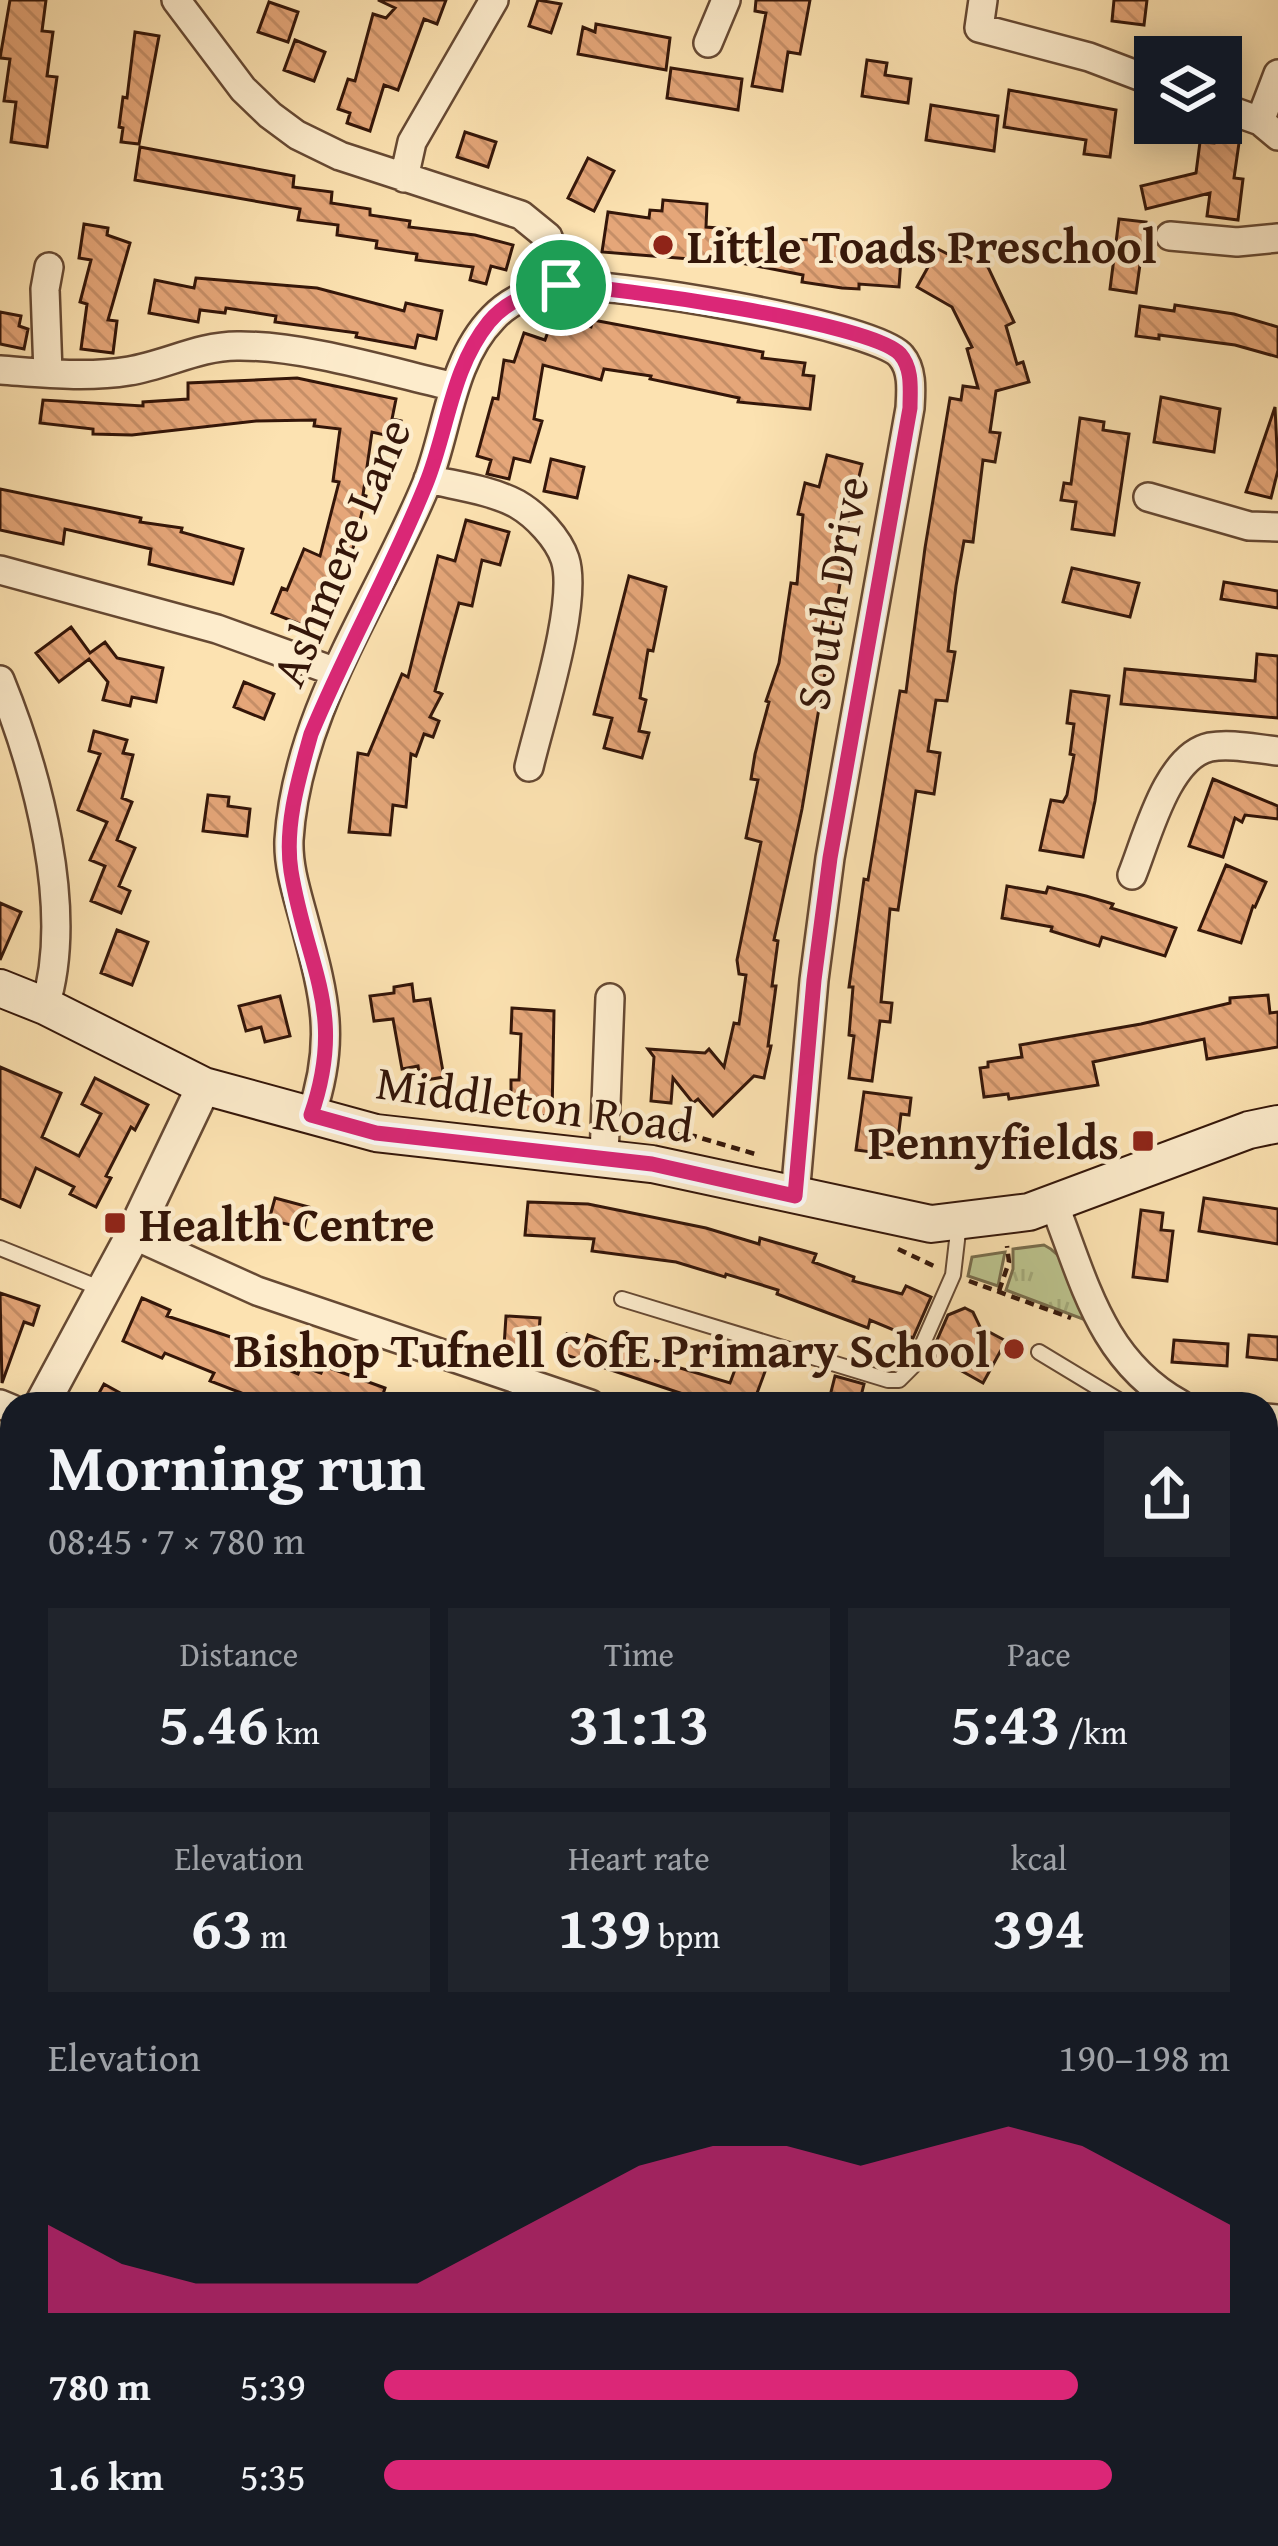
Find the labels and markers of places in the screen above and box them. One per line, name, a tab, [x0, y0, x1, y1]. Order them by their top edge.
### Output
place label: Little Toads Preschool	[687, 210, 1157, 281]
marker: Little Toads Preschool	[650, 232, 676, 258]
pin	[510, 234, 612, 336]
place label: Pennyfields	[868, 1106, 1119, 1177]
marker: Pennyfields	[1130, 1128, 1156, 1154]
place label: Health Centre	[139, 1188, 435, 1259]
marker: Health Centre	[102, 1210, 128, 1236]
place label: Bishop Tufnell CofE Primary School	[234, 1314, 990, 1385]
marker: Bishop Tufnell CofE Primary School	[1001, 1336, 1027, 1362]

